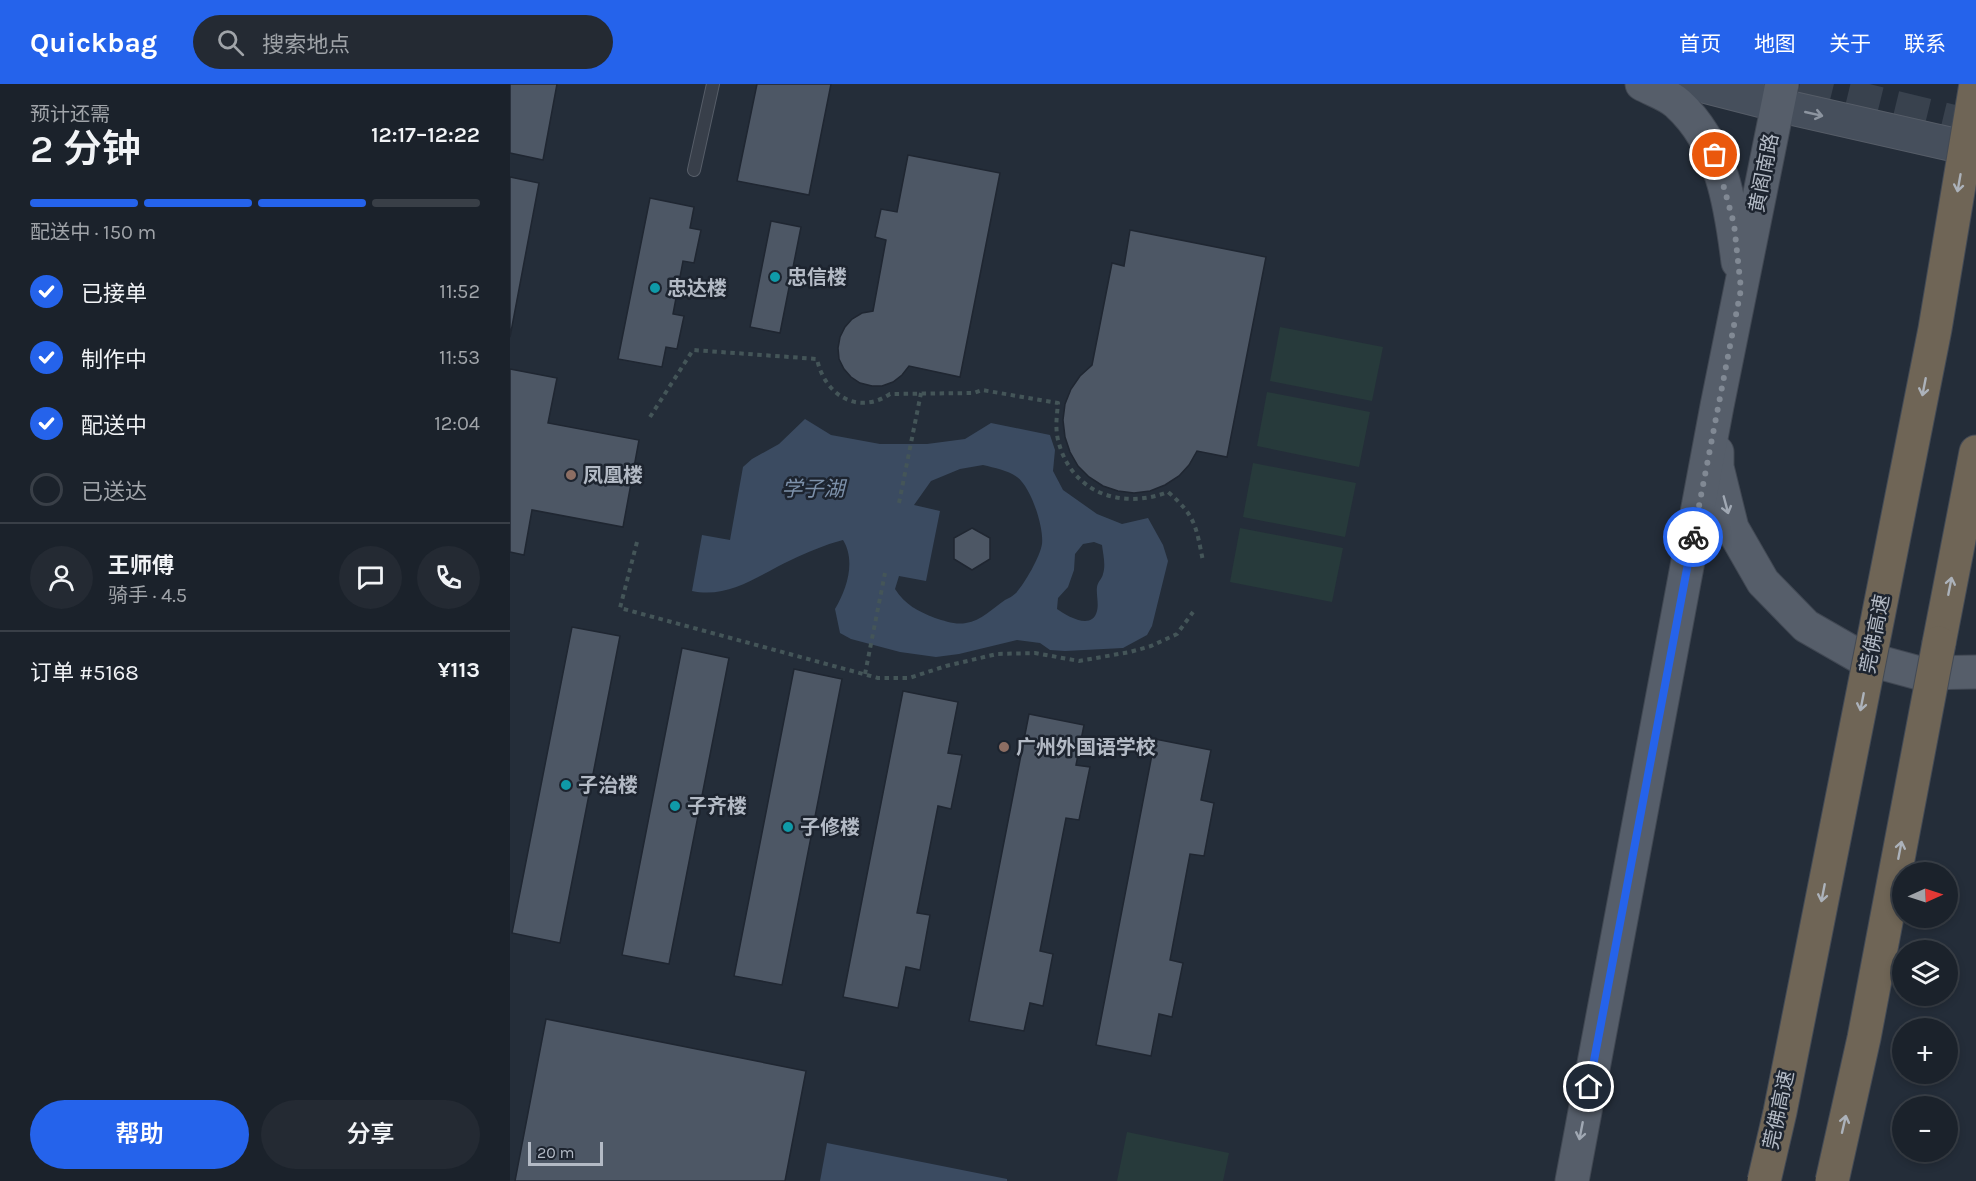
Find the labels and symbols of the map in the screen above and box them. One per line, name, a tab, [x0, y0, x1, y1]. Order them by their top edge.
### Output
one-way arrow	[1804, 108, 1823, 120]
pin	[1689, 129, 1740, 180]
street label: 黄阁南路	[1745, 132, 1783, 214]
one-way arrow	[1954, 173, 1965, 193]
place label: 忠信楼	[787, 266, 847, 289]
marker: 忠信楼	[768, 270, 782, 284]
place label: 忠达楼	[667, 277, 727, 300]
marker: 忠达楼	[648, 281, 662, 295]
one-way arrow	[1918, 376, 1929, 396]
place label: 凤凰楼	[583, 464, 643, 487]
marker: 凤凰楼	[564, 468, 578, 482]
water label: 学子湖	[782, 477, 847, 501]
one-way arrow	[1721, 495, 1733, 514]
courier	[1663, 507, 1723, 567]
one-way arrow	[1945, 576, 1956, 596]
street label: 莞佛高速	[1856, 593, 1894, 675]
one-way arrow	[1856, 691, 1867, 711]
place label: 广州外国语学校	[1016, 736, 1156, 759]
marker: 广州外国语学校	[997, 740, 1011, 754]
place label: 子治楼	[578, 774, 638, 797]
marker: 子治楼	[559, 778, 573, 792]
place label: 子齐楼	[687, 795, 747, 818]
marker: 子齐楼	[668, 799, 682, 813]
place label: 子修楼	[800, 816, 860, 839]
marker: 子修楼	[781, 820, 795, 834]
one-way arrow	[1895, 841, 1906, 861]
north arrow	[1892, 862, 1958, 928]
one-way arrow	[1817, 883, 1829, 902]
pin	[1563, 1061, 1614, 1112]
street label: 莞佛高速	[1759, 1068, 1799, 1152]
one-way arrow	[1839, 1115, 1851, 1134]
one-way arrow	[1575, 1121, 1586, 1141]
scale bar	[528, 1139, 603, 1166]

